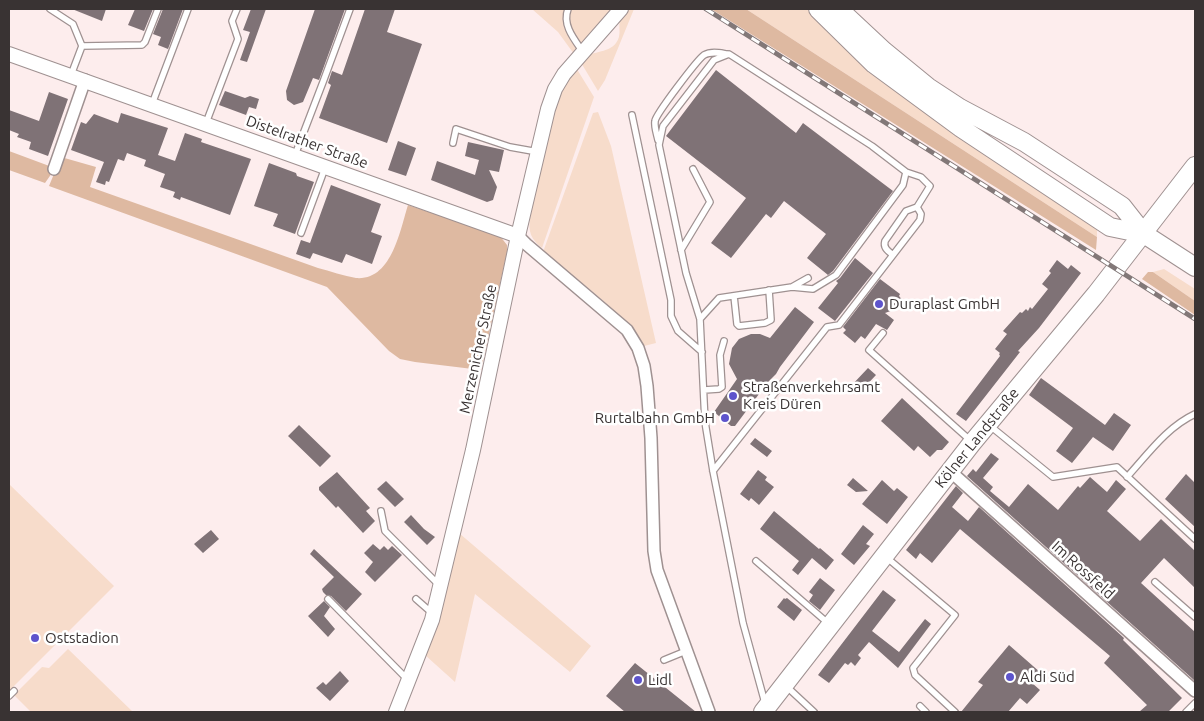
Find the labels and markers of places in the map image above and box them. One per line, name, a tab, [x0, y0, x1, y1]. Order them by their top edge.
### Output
place label: Duraplast GmbH	[889, 295, 1000, 313]
marker: Duraplast GmbH	[873, 298, 885, 310]
place label: Straßenverkehrsamt Kreis Düren	[743, 378, 880, 413]
marker: Straßenverkehrsamt Kreis Düren	[727, 390, 739, 402]
place label: Rurtalbahn GmbH	[595, 409, 715, 427]
marker: Rurtalbahn GmbH	[719, 412, 731, 424]
place label: Oststadion	[45, 629, 119, 647]
marker: Oststadion	[29, 632, 41, 644]
place label: Aldi Süd	[1020, 668, 1075, 686]
place label: Lidl	[648, 671, 672, 689]
marker: Aldi Süd	[1004, 671, 1016, 683]
marker: Lidl	[632, 674, 644, 686]

